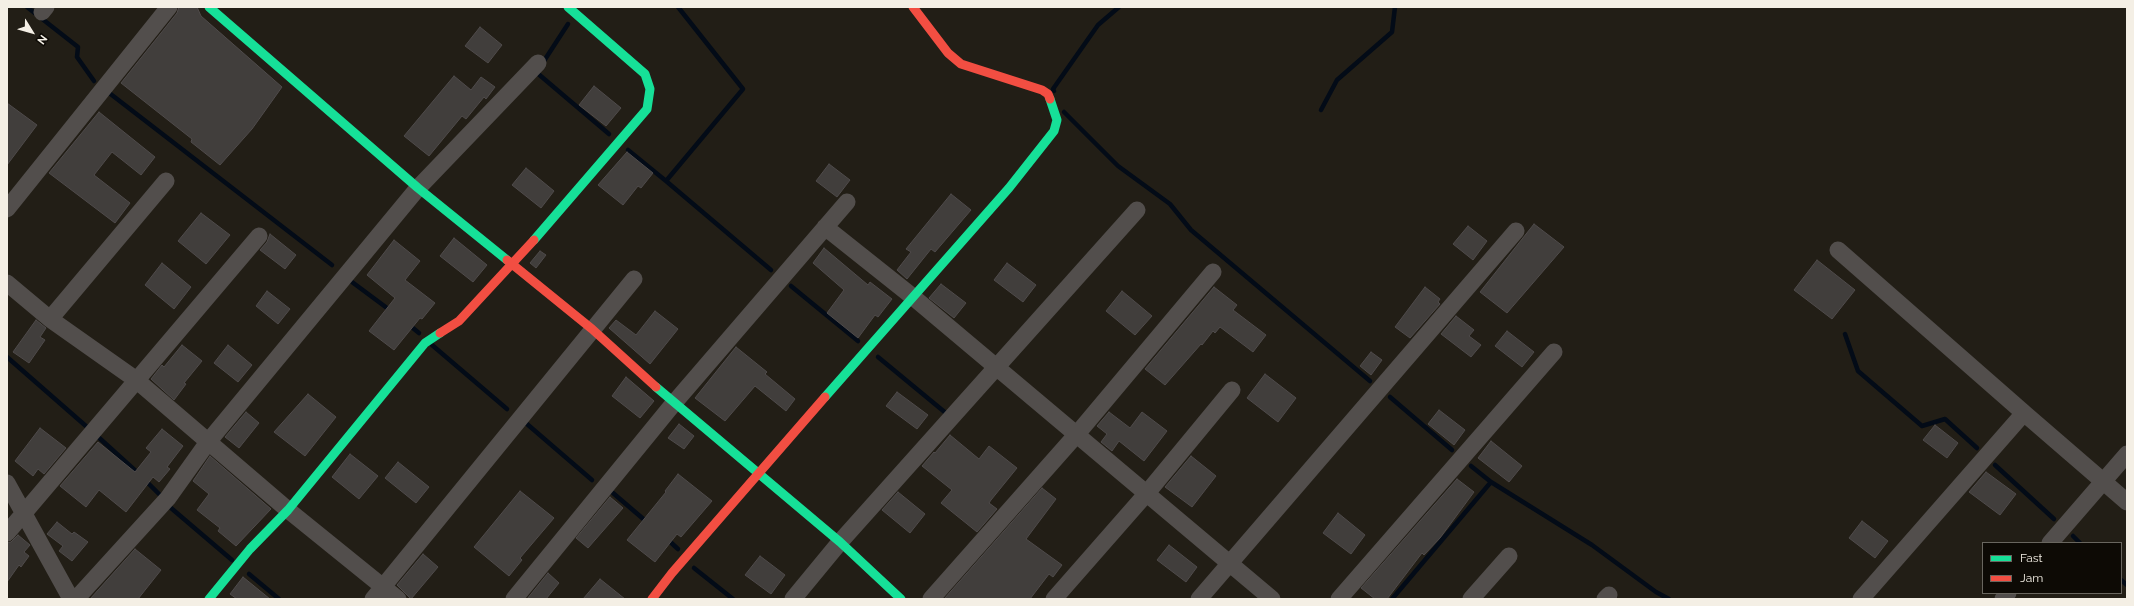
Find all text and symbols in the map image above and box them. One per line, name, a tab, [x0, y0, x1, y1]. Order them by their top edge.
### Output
north arrow	[12, 12, 52, 52]
text: N	[34, 32, 50, 47]
legend	[1982, 542, 2122, 594]
text: Fast	[2020, 551, 2043, 565]
text: Jam	[2020, 571, 2043, 585]

